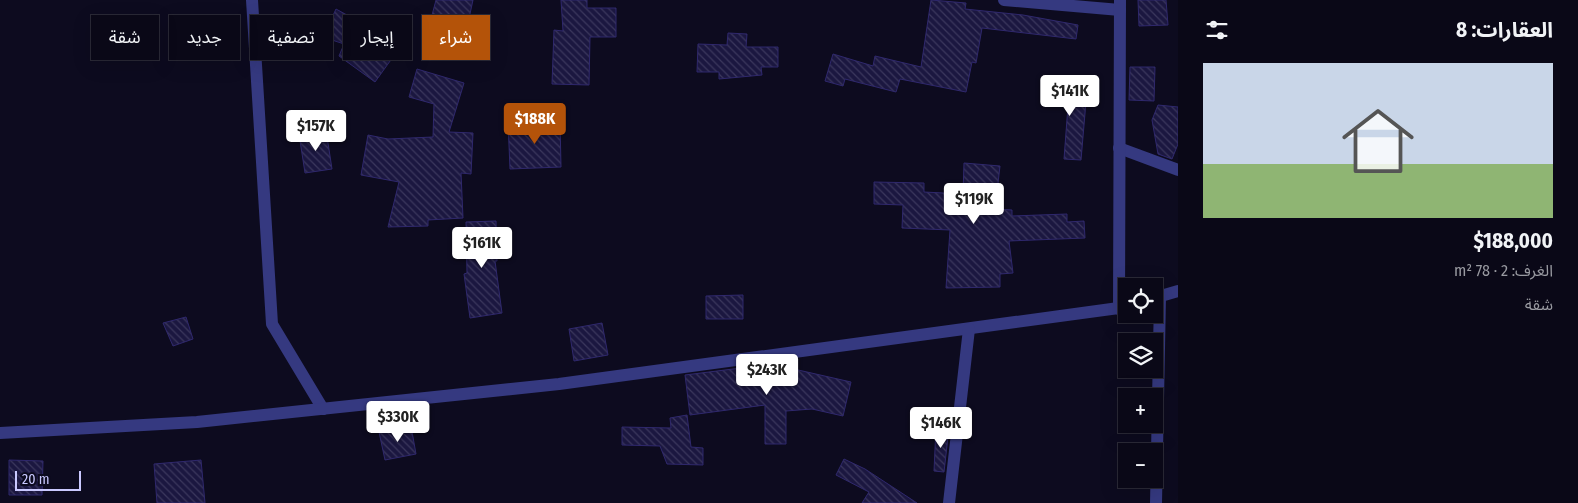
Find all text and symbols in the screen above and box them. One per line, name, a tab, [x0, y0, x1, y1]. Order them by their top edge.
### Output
chip: شقة	[91, 15, 159, 60]
chip: جديد	[169, 15, 240, 60]
chip: تصفية	[250, 15, 333, 60]
chip: إيجار	[343, 15, 412, 60]
chip: شراء	[422, 15, 490, 60]
icon: filters	[1203, 16, 1231, 44]
text: العقارات: 8	[1456, 17, 1553, 43]
pin: $141K	[1035, 74, 1105, 117]
text: $141K	[1051, 81, 1089, 100]
icon: home	[1333, 96, 1423, 186]
pin: $188K	[500, 102, 570, 145]
text: $188K	[515, 109, 555, 128]
pin: $157K	[281, 110, 351, 152]
text: $157K	[297, 116, 335, 135]
pin: $119K	[939, 182, 1009, 225]
text: $119K	[955, 189, 993, 208]
pin: $161K	[447, 226, 517, 269]
text: $188,000	[1473, 228, 1553, 254]
text: $161K	[463, 233, 501, 252]
text: الغرف: 2 · 78 m²	[1454, 261, 1553, 280]
map controls	[1118, 278, 1163, 488]
button: locate	[1118, 278, 1163, 323]
text: شقة	[1525, 295, 1553, 314]
button: layers	[1118, 333, 1163, 378]
pin: $243K	[732, 354, 802, 396]
text: $243K	[747, 360, 787, 379]
button: +	[1118, 388, 1163, 433]
pin: $330K	[363, 400, 433, 443]
pin: $146K	[906, 406, 976, 449]
text: $330K	[377, 407, 419, 426]
text: $146K	[921, 413, 961, 432]
button: −	[1118, 443, 1163, 488]
scale bar	[15, 468, 81, 491]
text: 20 m	[22, 471, 50, 488]

